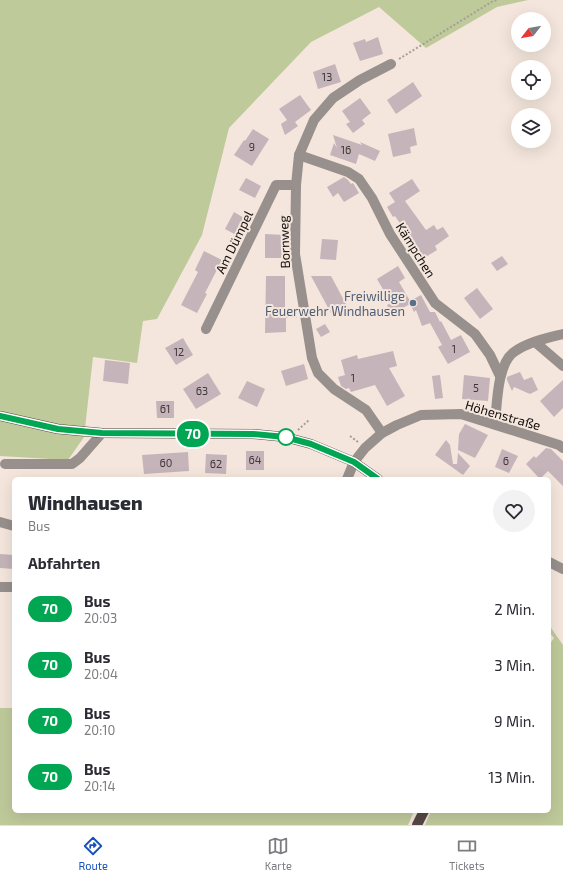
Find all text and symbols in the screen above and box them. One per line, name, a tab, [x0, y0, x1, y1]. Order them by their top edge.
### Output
north arrow	[511, 12, 551, 52]
map controls	[511, 12, 551, 148]
button: locate	[511, 60, 551, 100]
house number: 13	[322, 70, 332, 83]
button: layers	[511, 108, 551, 148]
house number: 9	[249, 140, 255, 153]
house number: 16	[341, 143, 351, 156]
street label: Am Dümpel	[212, 208, 256, 276]
street label: Bornweg	[275, 215, 293, 269]
street label: Kämpchen	[393, 219, 439, 281]
place label: Freiwillige Feuerwehr Windhausen	[265, 288, 405, 319]
marker: Freiwillige Feuerwehr Windhausen	[408, 298, 418, 308]
house number: 1	[452, 342, 456, 355]
house number: 12	[174, 345, 184, 358]
house number: 1	[351, 371, 355, 384]
house number: 5	[473, 381, 479, 394]
house number: 63	[196, 384, 208, 397]
street label: Höhenstraße	[463, 397, 543, 433]
house number: 61	[160, 402, 170, 415]
line badge: 70	[175, 421, 211, 447]
text: 70	[185, 425, 201, 442]
unlabelled marker	[277, 428, 295, 446]
house number: 64	[248, 453, 262, 466]
house number: 6	[503, 454, 509, 467]
house number: 60	[160, 456, 172, 469]
house number: 62	[210, 457, 222, 470]
button: heart	[493, 490, 535, 532]
text: Windhausen	[28, 491, 143, 514]
text: Bus	[28, 518, 50, 534]
text: Abfahrten	[28, 554, 100, 572]
text: Bus	[84, 592, 110, 610]
text: 70	[42, 600, 58, 617]
text: 2 Min.	[494, 600, 535, 618]
text: 20:03	[84, 610, 117, 626]
text: Bus	[84, 648, 110, 666]
text: 70	[42, 656, 58, 673]
text: 3 Min.	[494, 656, 535, 674]
text: 20:04	[84, 666, 118, 682]
text: Bus	[84, 704, 110, 722]
text: 70	[42, 712, 58, 729]
text: 9 Min.	[494, 712, 535, 730]
text: 20:10	[84, 722, 115, 738]
text: Bus	[84, 760, 110, 778]
text: 70	[42, 768, 58, 785]
text: 13 Min.	[488, 768, 535, 786]
text: 20:14	[84, 778, 115, 794]
tab: Route	[78, 835, 108, 872]
tab: Karte	[265, 835, 292, 872]
tab: Tickets	[449, 835, 485, 872]

